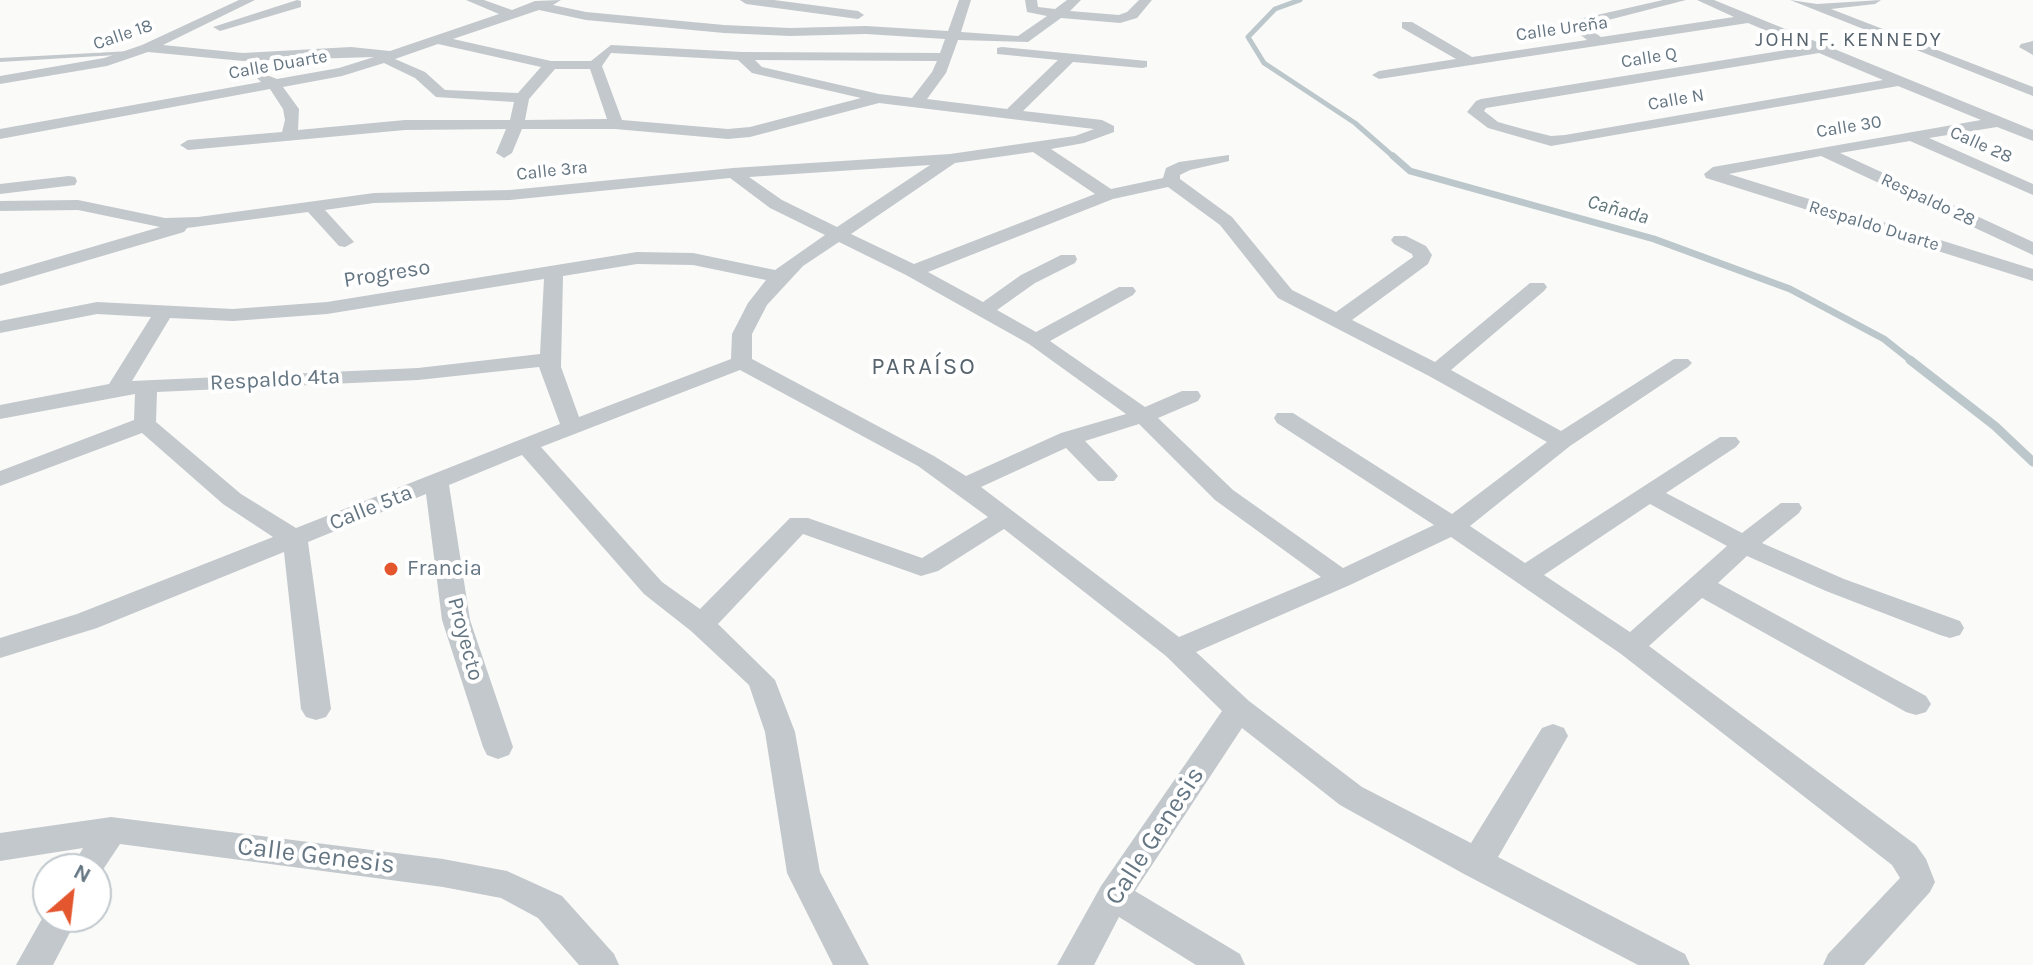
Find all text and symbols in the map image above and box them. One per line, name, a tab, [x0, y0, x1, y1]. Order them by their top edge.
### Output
street label: Calle Ureña	[1515, 12, 1609, 46]
street label: Calle 18	[90, 15, 156, 55]
district label: JOHN F. KENNEDY	[1755, 28, 1943, 52]
street label: Calle Q	[1620, 43, 1678, 73]
street label: Calle Duarte	[227, 46, 329, 84]
street label: Calle N	[1646, 84, 1706, 116]
street label: Calle 30	[1815, 111, 1883, 143]
street label: Calle 28	[1946, 122, 2016, 168]
street label: Calle 3ra	[515, 157, 589, 185]
street label: Respaldo 28	[1877, 169, 1979, 231]
water label: Cañada	[1584, 190, 1652, 230]
street label: Respaldo Duarte	[1806, 196, 1942, 256]
street label: Progreso	[342, 254, 432, 294]
district label: PARAÍSO	[871, 353, 977, 381]
street label: Respaldo 4ta	[209, 363, 341, 397]
street label: Calle 5ta	[326, 479, 416, 537]
place label: Francia	[407, 556, 482, 582]
marker: Francia	[382, 560, 400, 578]
street label: Proyecto	[441, 594, 489, 684]
street label: Calle Genesis	[1099, 761, 1211, 911]
street label: Calle Genesis	[235, 831, 397, 881]
north arrow	[32, 853, 112, 933]
text: N	[69, 858, 95, 889]

